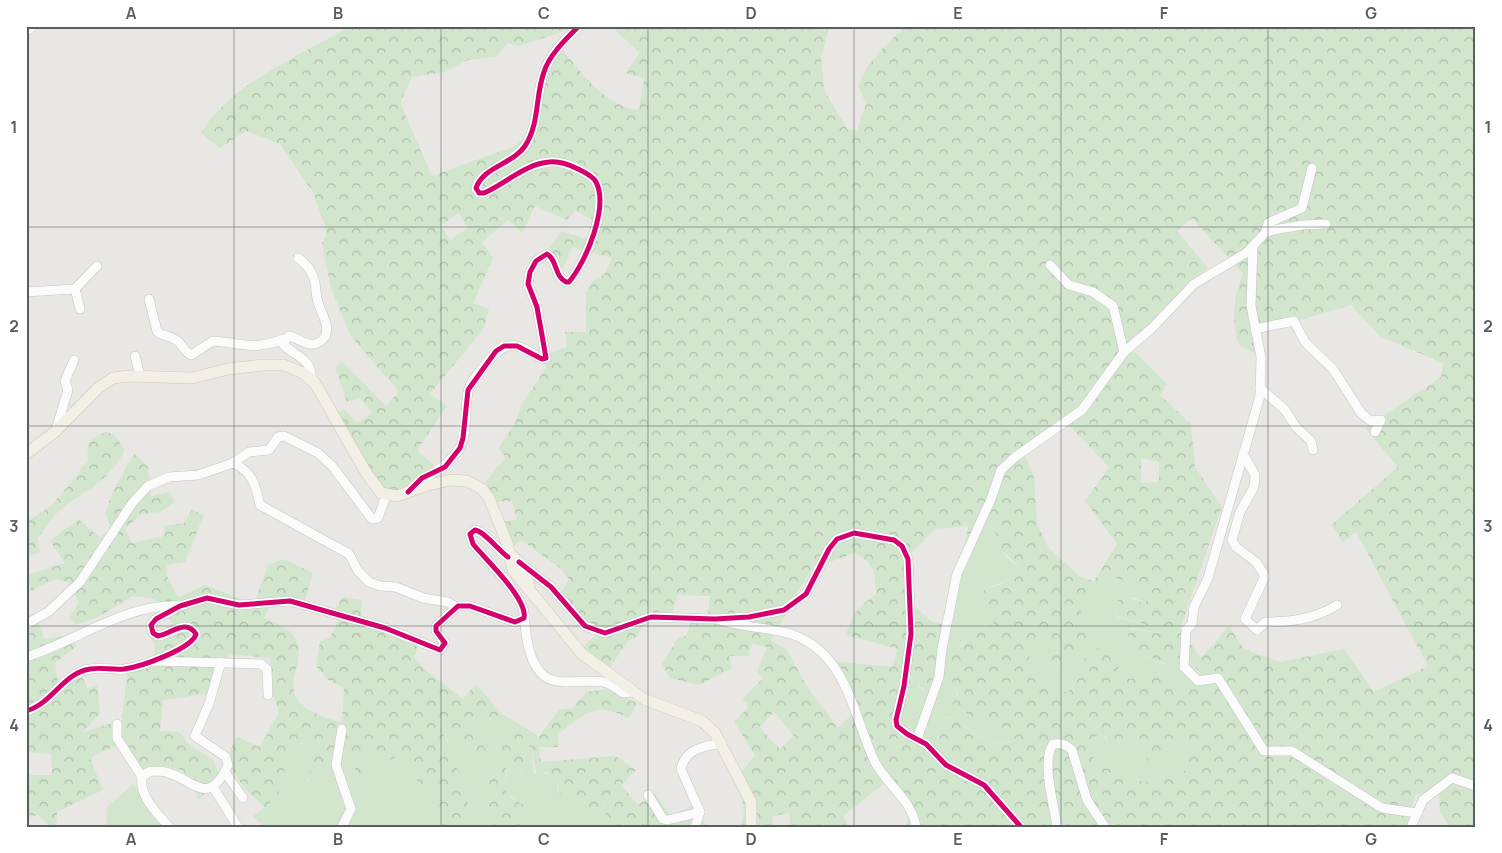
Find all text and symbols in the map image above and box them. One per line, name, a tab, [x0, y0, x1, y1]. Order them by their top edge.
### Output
text: A	[126, 2, 137, 24]
text: B	[333, 2, 343, 24]
text: C	[538, 2, 550, 24]
text: D	[745, 2, 757, 24]
text: E	[953, 2, 963, 24]
text: F	[1160, 2, 1169, 24]
text: G	[1365, 2, 1377, 24]
text: 1	[10, 116, 18, 138]
text: 1	[1484, 116, 1492, 138]
text: 2	[9, 315, 19, 337]
text: 2	[1483, 315, 1493, 337]
text: 3	[9, 515, 19, 537]
text: 3	[1483, 515, 1493, 537]
text: 4	[9, 714, 19, 736]
text: 4	[1483, 714, 1493, 736]
text: A	[126, 828, 137, 850]
text: B	[333, 828, 343, 850]
text: C	[538, 828, 550, 850]
text: D	[745, 828, 757, 850]
text: E	[953, 828, 963, 850]
text: F	[1160, 828, 1169, 850]
text: G	[1365, 828, 1377, 850]

